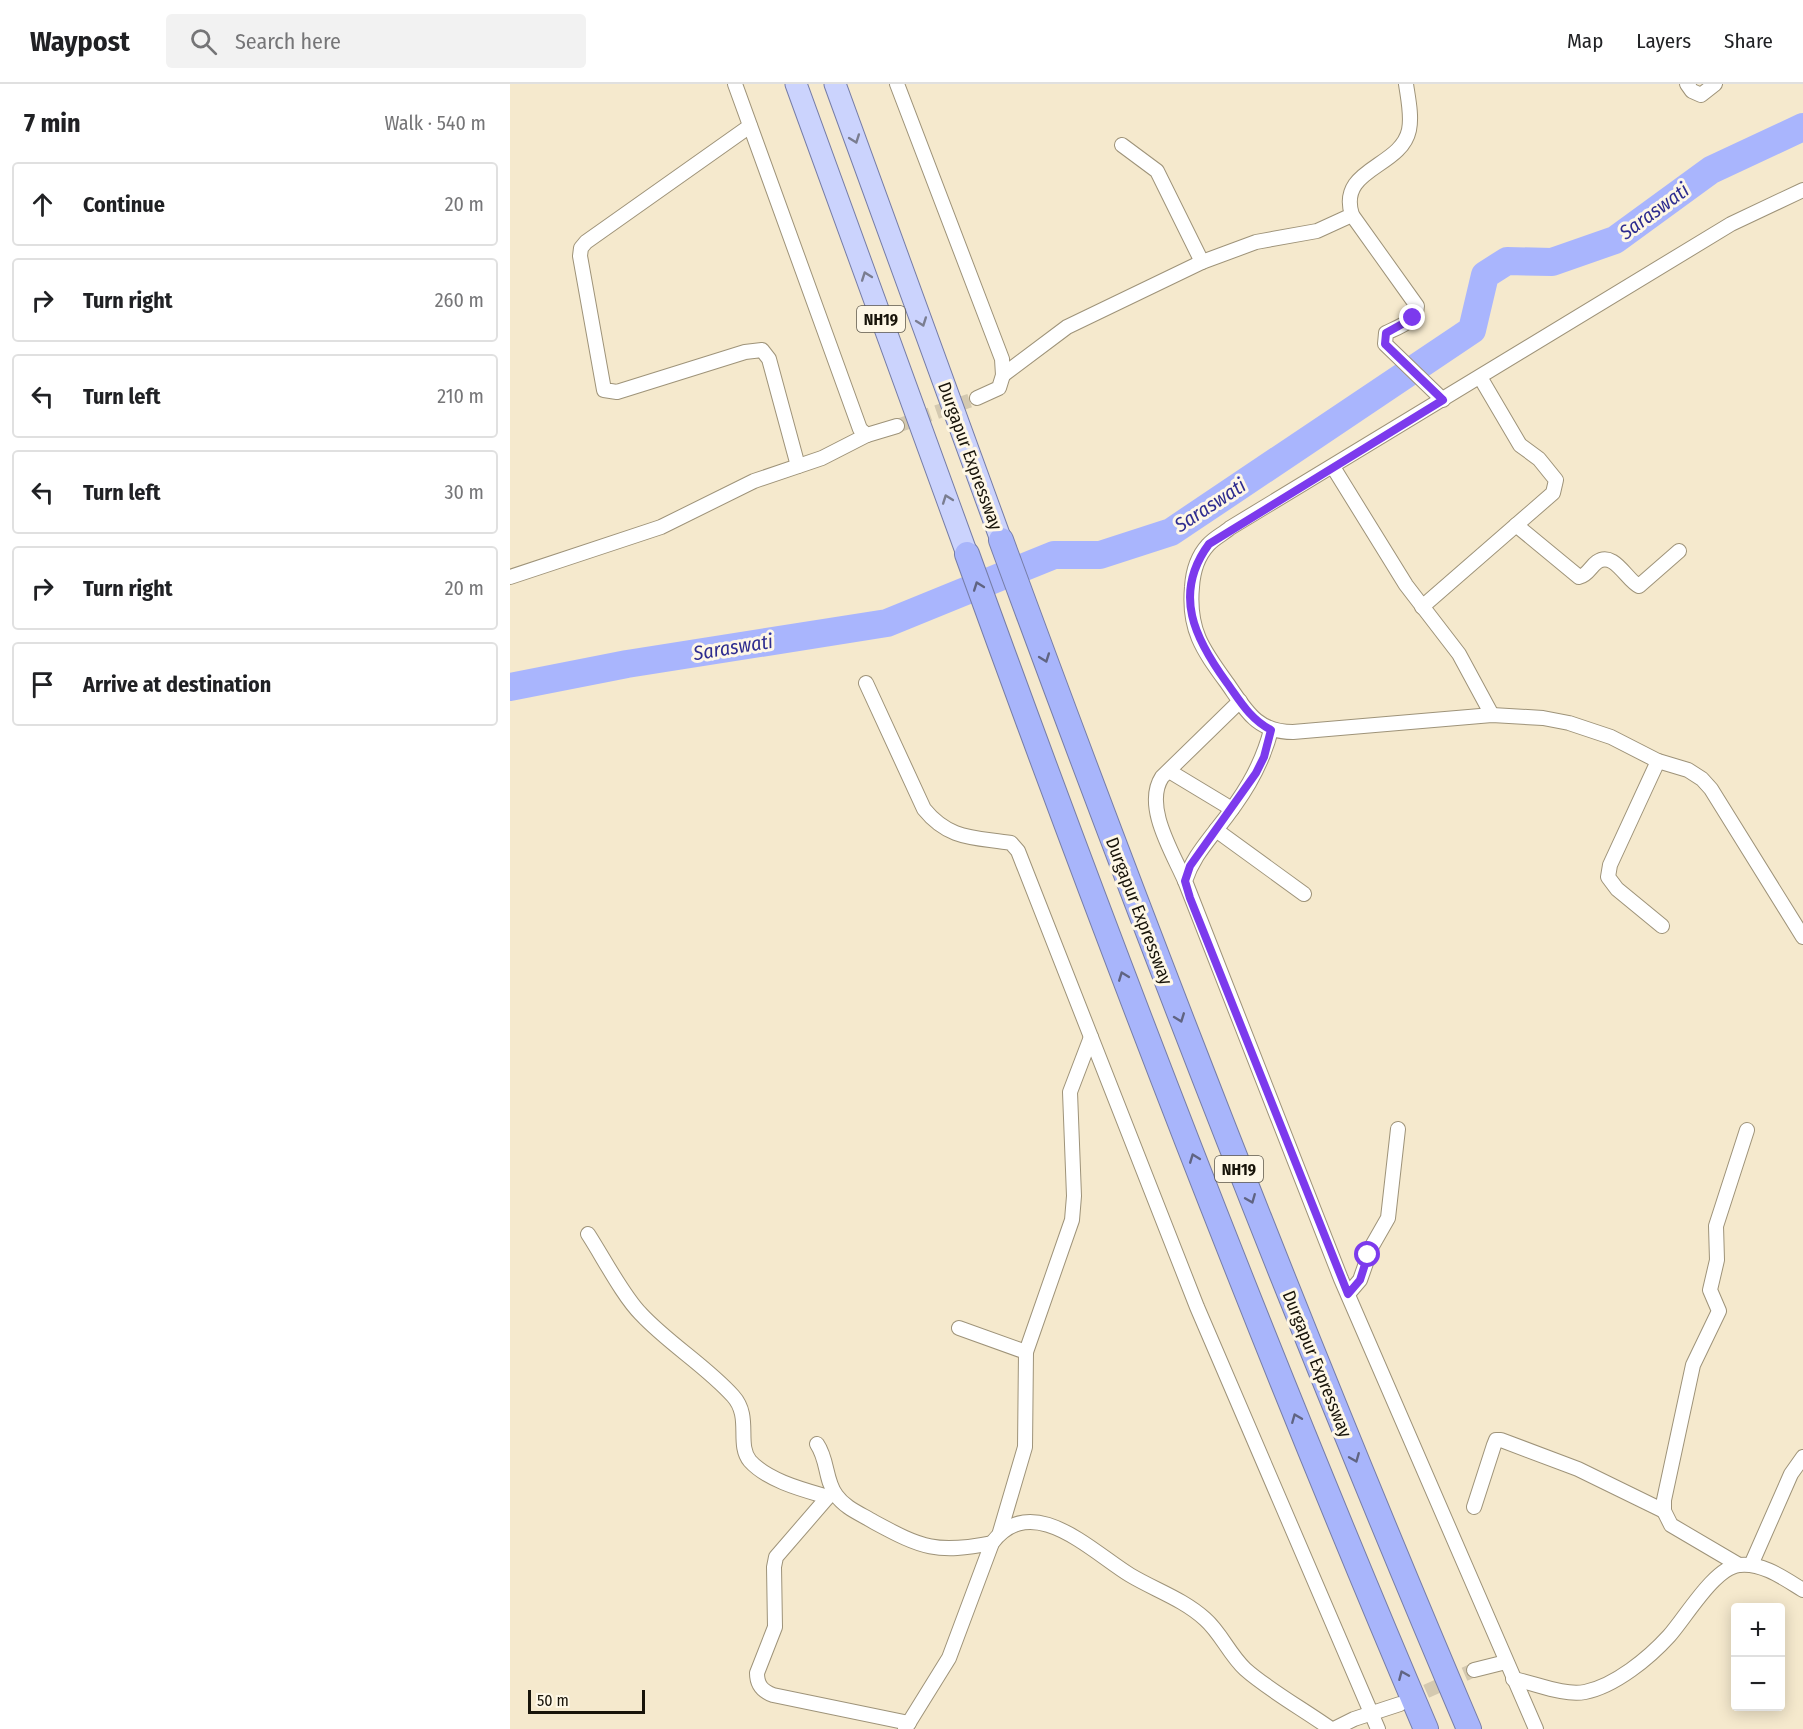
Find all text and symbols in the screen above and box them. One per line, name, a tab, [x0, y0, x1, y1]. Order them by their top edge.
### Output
search box	[166, 14, 586, 68]
text: Waypost	[30, 25, 130, 58]
icon: search	[187, 25, 220, 58]
text: Search here	[235, 28, 341, 55]
text: Map	[1567, 28, 1603, 54]
text: Layers	[1636, 28, 1691, 54]
text: Share	[1724, 28, 1773, 54]
text: 7 min	[24, 108, 81, 139]
text: Walk · 540 m	[384, 111, 486, 135]
one-way arrow	[847, 133, 860, 144]
water label: Saraswati	[1614, 178, 1693, 245]
icon: ahead	[26, 188, 59, 221]
text: Continue	[83, 191, 165, 218]
text: 20 m	[445, 192, 484, 216]
one-way arrow	[860, 271, 873, 282]
icon: right	[26, 284, 59, 317]
text: Turn right	[83, 287, 172, 314]
text: 260 m	[435, 288, 484, 312]
route end	[1399, 304, 1425, 330]
road number: NH19	[857, 306, 905, 332]
one-way arrow	[914, 316, 927, 327]
street label: Durgapur Expressway	[933, 379, 1007, 533]
icon: left	[26, 380, 59, 413]
text: Turn left	[83, 383, 161, 410]
text: 210 m	[437, 384, 484, 408]
water label: Saraswati	[1169, 473, 1250, 537]
icon: left	[26, 476, 59, 509]
text: Turn left	[83, 479, 161, 506]
text: 30 m	[444, 480, 484, 504]
one-way arrow	[941, 494, 954, 505]
icon: right	[26, 572, 59, 605]
text: Turn right	[83, 575, 172, 602]
text: 20 m	[445, 576, 484, 600]
one-way arrow	[973, 581, 986, 592]
water label: Saraswati	[691, 629, 774, 665]
one-way arrow	[1037, 653, 1050, 663]
icon: arrive	[26, 668, 59, 701]
text: Arrive at destination	[83, 671, 271, 698]
street label: Durgapur Expressway	[1101, 834, 1177, 988]
one-way arrow	[1118, 971, 1130, 982]
one-way arrow	[1173, 1012, 1186, 1022]
one-way arrow	[1189, 1153, 1201, 1164]
road number: NH19	[1215, 1156, 1263, 1182]
one-way arrow	[1244, 1194, 1257, 1204]
route start	[1354, 1241, 1380, 1267]
street label: Durgapur Expressway	[1278, 1288, 1356, 1440]
one-way arrow	[1291, 1413, 1303, 1424]
one-way arrow	[1348, 1452, 1360, 1463]
map controls	[1731, 1603, 1785, 1711]
button: +	[1731, 1603, 1785, 1657]
button: −	[1731, 1657, 1785, 1711]
one-way arrow	[1398, 1671, 1410, 1682]
scale bar	[528, 1687, 645, 1714]
text: 50 m	[537, 1691, 569, 1710]

